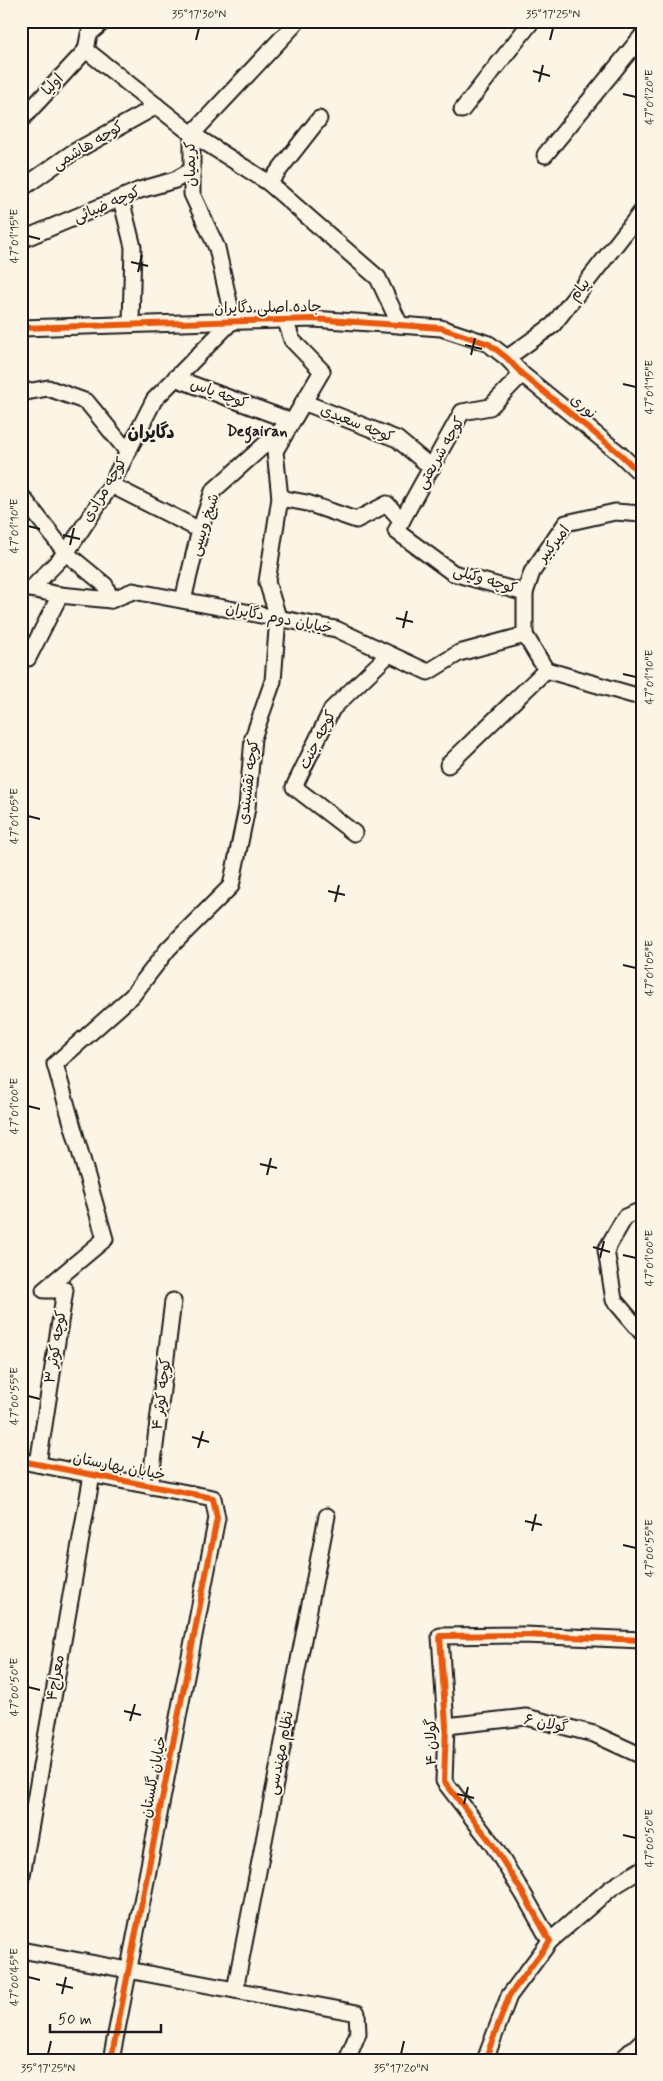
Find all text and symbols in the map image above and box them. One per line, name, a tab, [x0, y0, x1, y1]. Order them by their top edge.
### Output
text: 35°17'30"N	[172, 7, 226, 23]
text: 35°17'25"N	[526, 7, 580, 23]
text: 47°01'20"E	[642, 69, 658, 125]
street label: اولیا	[38, 70, 68, 100]
street label: کوچه هاشمی	[49, 117, 127, 175]
street label: کریمیان	[181, 141, 201, 187]
street label: کوچه ضیائی	[71, 182, 143, 228]
text: 47°01'15"E	[7, 209, 23, 263]
street label: پیام	[565, 274, 595, 306]
street label: جاده اصلی دگایران	[214, 297, 322, 319]
text: 47°01'15"E	[642, 360, 658, 414]
street label: کوچه یاس	[187, 374, 251, 414]
street label: نوری	[566, 390, 600, 424]
street label: کوچه سعیدی	[317, 400, 397, 448]
street label: کوچه شریعتی	[412, 413, 470, 493]
district label: دگایران	[127, 421, 175, 445]
district label: Degairan	[226, 421, 288, 444]
street label: کوچه مرادی	[78, 454, 132, 526]
street label: شیخ ویسی	[186, 491, 224, 559]
text: 47°01'10"E	[7, 498, 23, 554]
street label: امیرکبیر	[532, 521, 575, 568]
street label: کوچه وکیلی	[451, 561, 519, 599]
street label: خیابان دوم دگایران	[224, 599, 334, 640]
text: 47°01'10"E	[642, 649, 658, 705]
street label: کوچه جنت	[295, 707, 341, 773]
street label: کوچه نقشبندی	[234, 738, 264, 826]
text: 47°01'05"E	[7, 788, 23, 844]
text: 47°01'05"E	[642, 940, 658, 996]
text: 47°01'00"E	[7, 1078, 23, 1134]
text: 47°01'00"E	[642, 1230, 658, 1286]
street label: کوچه کوثر ۳	[40, 1309, 72, 1385]
street label: کوچه کوثر ۴	[148, 1357, 176, 1431]
text: 47°00'55"E	[7, 1367, 23, 1425]
street label: خیابان بهارستان	[71, 1448, 167, 1486]
text: 47°00'55"E	[642, 1519, 658, 1577]
street label: معراج۴	[42, 1653, 70, 1703]
text: 47°00'50"E	[7, 1658, 23, 1716]
street label: نظام مهندسی	[263, 1709, 299, 1797]
street label: گولان ۶	[522, 1710, 570, 1738]
street label: گولان ۴	[422, 1719, 442, 1765]
street label: خیابان گلستان	[136, 1734, 172, 1820]
text: 47°00'50"E	[642, 1809, 658, 1867]
text: 47°00'45"E	[7, 1948, 23, 2006]
scale bar	[50, 2001, 161, 2033]
text: 50 m	[58, 2010, 92, 2030]
text: 35°17'25"N	[21, 2061, 75, 2077]
text: 35°17'20"N	[374, 2061, 428, 2077]

